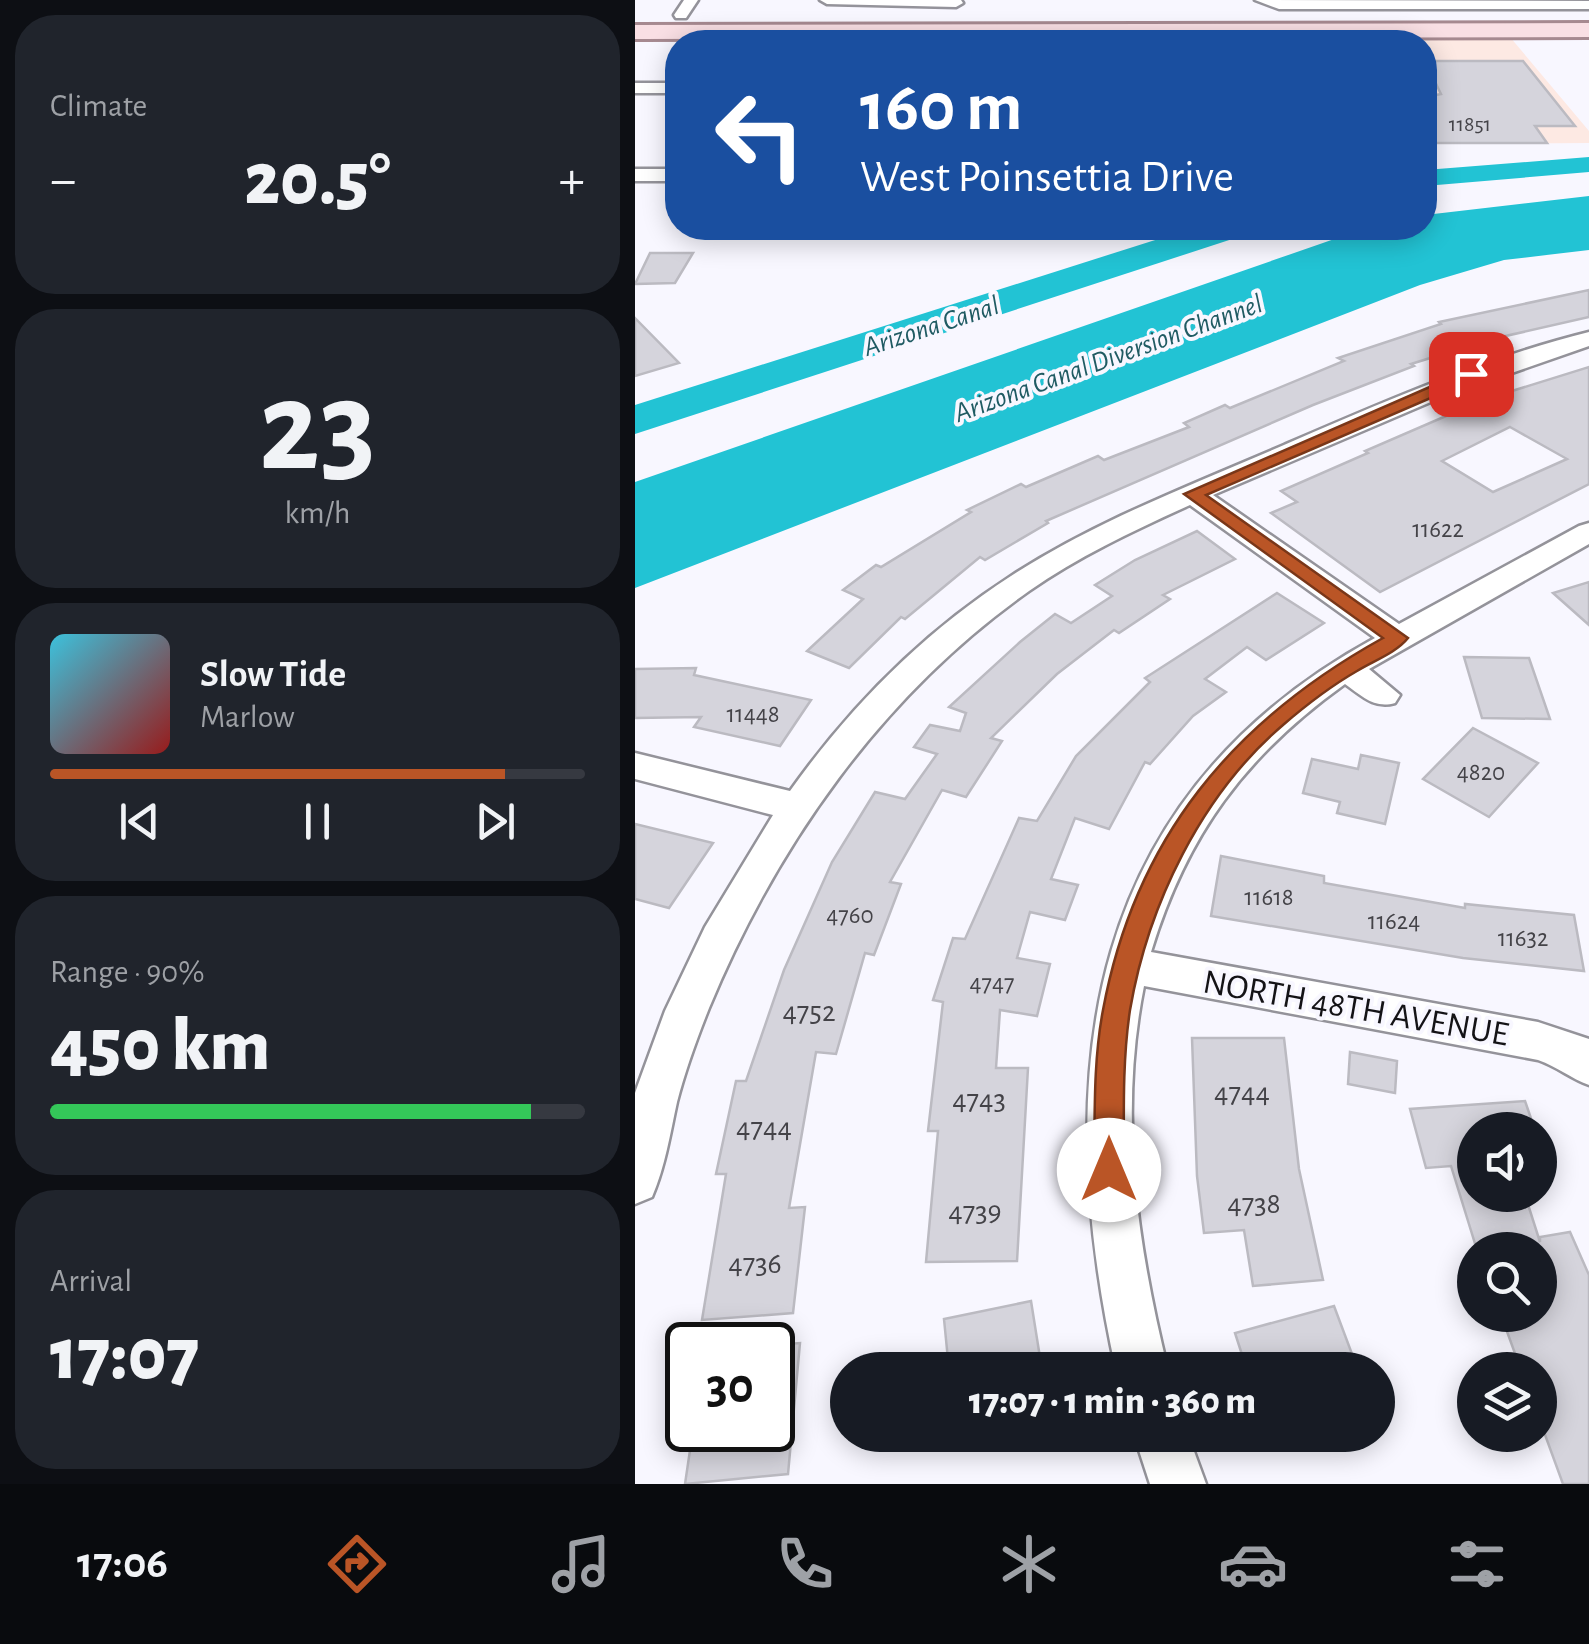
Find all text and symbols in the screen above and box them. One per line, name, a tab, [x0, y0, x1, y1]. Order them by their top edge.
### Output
icon: left	[695, 70, 825, 200]
text: 160 m	[860, 73, 1023, 143]
text: Climate	[50, 90, 147, 122]
house number: 11851	[1449, 113, 1491, 135]
text: 20.5°	[244, 143, 391, 218]
text: −	[50, 153, 76, 208]
text: +	[559, 153, 585, 208]
text: West Poinsettia Drive	[860, 155, 1234, 200]
water label: Arizona Canal Diversion Channel	[950, 290, 1267, 428]
water label: Arizona Canal	[859, 292, 1003, 362]
pin	[1429, 332, 1514, 417]
icon: arrive	[1444, 347, 1499, 402]
text: 23	[259, 364, 376, 494]
text: km/h	[284, 497, 351, 529]
house number: 11622	[1412, 517, 1464, 542]
text: Slow Tide	[200, 656, 346, 694]
text: Marlow	[200, 701, 295, 733]
house number: 11448	[726, 702, 780, 727]
house number: 4820	[1457, 760, 1505, 785]
icon: previous	[112, 794, 167, 849]
icon: pause	[290, 794, 345, 849]
icon: next	[468, 794, 523, 849]
house number: 11618	[1244, 885, 1294, 910]
house number: 4760	[826, 903, 874, 928]
house number: 11624	[1368, 909, 1420, 934]
house number: 11632	[1498, 926, 1548, 951]
text: Range · 90%	[50, 956, 205, 988]
street label: NORTH 48TH AVENUE	[1200, 964, 1511, 1053]
house number: 4747	[970, 971, 1014, 996]
house number: 4752	[782, 997, 836, 1027]
text: 450 km	[50, 1009, 270, 1084]
house number: 4744	[1214, 1078, 1270, 1108]
house number: 4743	[952, 1085, 1006, 1115]
map controls	[1457, 1112, 1557, 1452]
button: sound	[1457, 1112, 1557, 1212]
house number: 4744	[736, 1113, 792, 1143]
position arrow	[1057, 1118, 1161, 1222]
house number: 4738	[1227, 1189, 1281, 1219]
house number: 4739	[948, 1197, 1002, 1227]
button: search	[1457, 1232, 1557, 1332]
house number: 4736	[728, 1249, 782, 1279]
text: Arrival	[50, 1265, 132, 1297]
text: 17:07	[50, 1318, 200, 1393]
speed limit sign: 30	[665, 1322, 795, 1452]
button: layers	[1457, 1352, 1557, 1452]
text: 17:07 · 1 min · 360 m	[969, 1383, 1256, 1421]
icon: directions	[322, 1529, 392, 1599]
icon: music	[546, 1529, 616, 1599]
icon: phone	[770, 1529, 840, 1599]
icon: climate	[994, 1529, 1064, 1599]
icon: car	[1218, 1529, 1288, 1599]
icon: filters	[1442, 1529, 1512, 1599]
text: 17:06	[77, 1541, 168, 1586]

